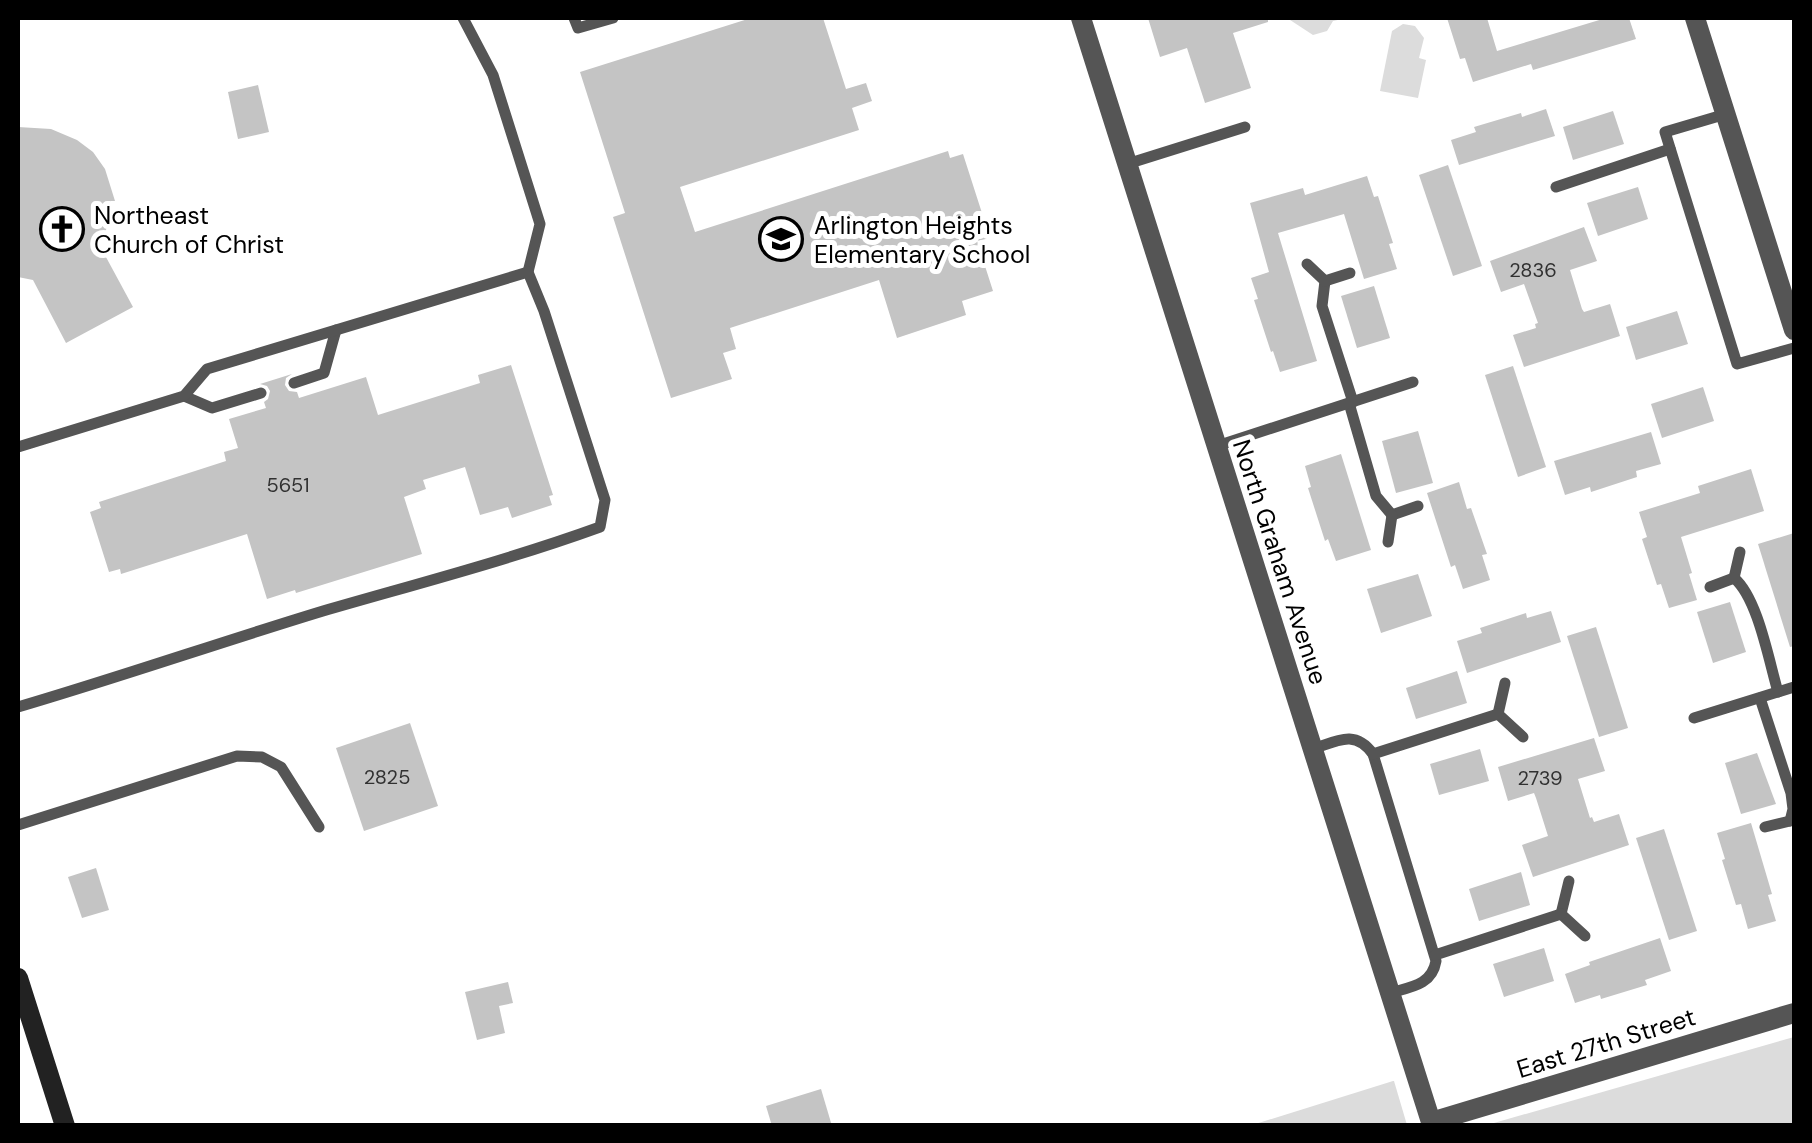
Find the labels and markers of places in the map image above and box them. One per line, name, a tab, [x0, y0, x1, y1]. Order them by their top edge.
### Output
place label: Northeast Church of Christ	[94, 199, 284, 261]
church icon: Northeast Church of Christ	[39, 206, 85, 252]
place label: Arlington Heights Elementary School	[814, 209, 1030, 271]
school or university icon: Arlington Heights Elementary School	[758, 216, 804, 262]

